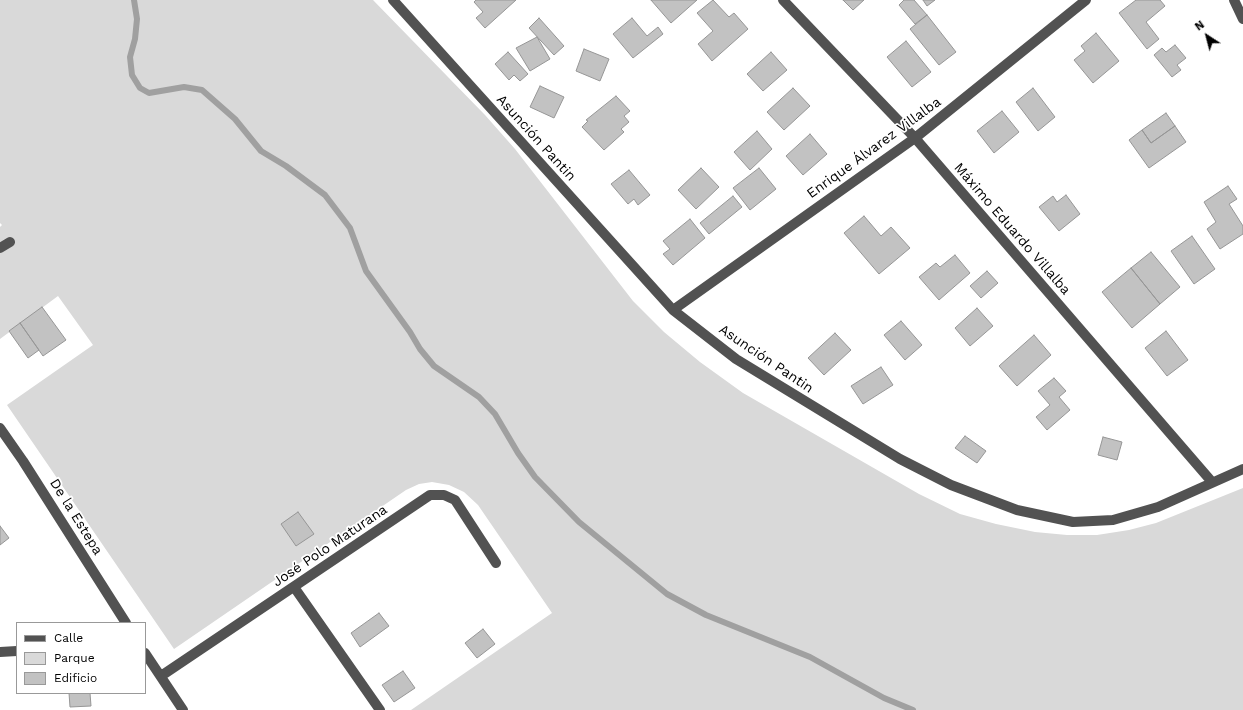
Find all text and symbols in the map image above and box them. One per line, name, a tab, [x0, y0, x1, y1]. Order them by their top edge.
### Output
north arrow	[1187, 16, 1227, 56]
text: N	[1193, 18, 1207, 34]
street label: Asunción Pantin	[493, 91, 579, 185]
street label: Enrique Álvarez Villalba	[804, 94, 944, 202]
street label: Máximo Eduardo Villalba	[950, 160, 1074, 298]
street label: Asunción Pantin	[715, 321, 817, 397]
street label: De la Estepa	[46, 476, 106, 558]
street label: José Polo Maturana	[269, 501, 391, 591]
legend	[16, 622, 146, 694]
text: Calle	[54, 631, 83, 645]
text: Parque	[54, 651, 95, 665]
text: Edificio	[54, 671, 97, 685]

